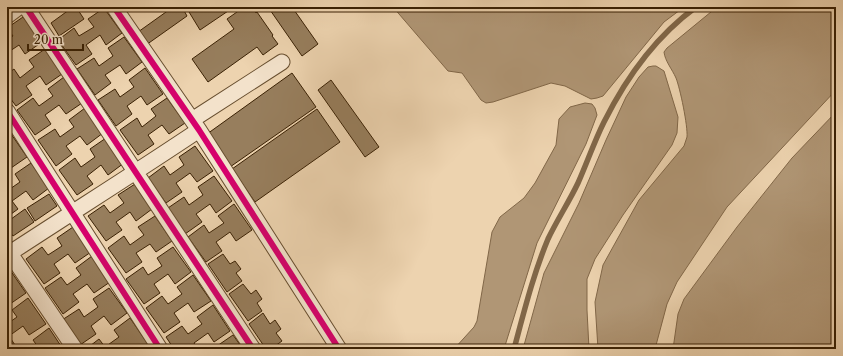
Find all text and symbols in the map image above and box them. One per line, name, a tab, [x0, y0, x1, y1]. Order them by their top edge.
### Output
scale bar	[28, 26, 83, 52]
text: 20 m	[34, 32, 63, 47]

